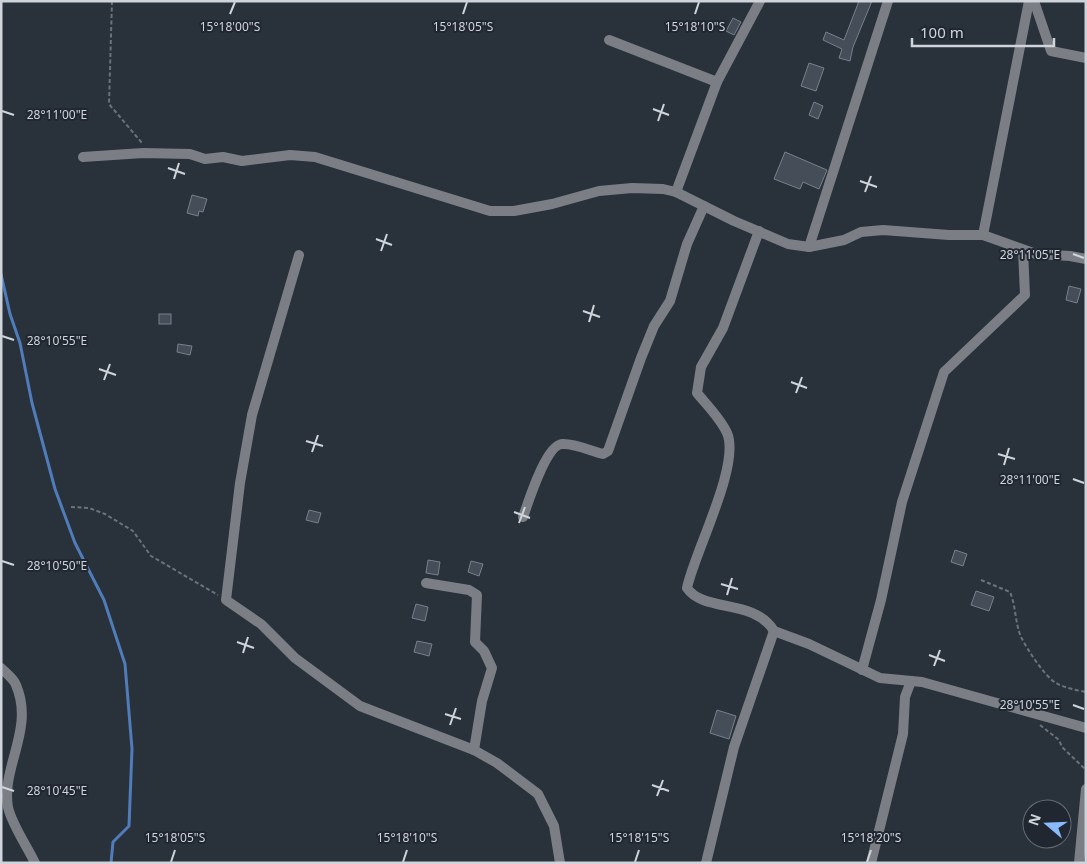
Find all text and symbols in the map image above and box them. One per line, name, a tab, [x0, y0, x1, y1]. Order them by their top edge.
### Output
scale bar	[912, 15, 1054, 47]
text: 15°18'00"S	[200, 18, 261, 35]
text: 15°18'05"S	[433, 18, 494, 35]
text: 15°18'10"S	[665, 18, 726, 35]
text: 100 m	[920, 22, 964, 42]
text: 28°11'00"E	[27, 106, 87, 123]
text: 28°11'05"E	[1000, 246, 1060, 263]
text: 28°10'55"E	[27, 332, 87, 349]
text: 28°11'00"E	[1000, 471, 1060, 488]
text: 28°10'50"E	[27, 557, 87, 574]
text: 28°10'55"E	[1000, 696, 1060, 713]
text: 28°10'45"E	[27, 782, 87, 799]
north arrow	[1022, 799, 1072, 849]
text: N	[1023, 811, 1045, 828]
text: 15°18'05"S	[145, 829, 206, 846]
text: 15°18'10"S	[377, 829, 438, 846]
text: 15°18'15"S	[609, 829, 670, 846]
text: 15°18'20"S	[841, 829, 902, 846]

